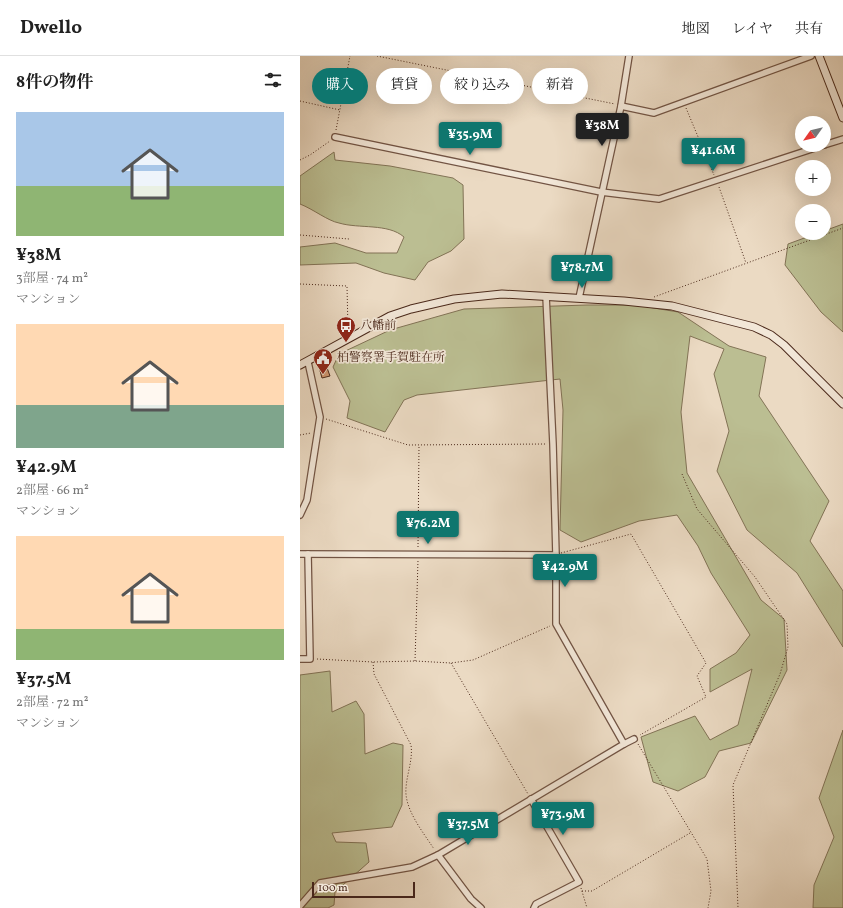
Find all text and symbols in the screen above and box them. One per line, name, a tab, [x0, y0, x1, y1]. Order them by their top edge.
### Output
text: Dwello	[20, 15, 82, 41]
text: 地図	[682, 20, 710, 39]
text: レイヤ	[732, 20, 773, 39]
text: 共有	[795, 20, 823, 39]
chip: 購入	[312, 68, 368, 104]
chip: 賃貸	[376, 68, 432, 104]
chip: 絞り込み	[440, 68, 524, 104]
chip: 新着	[532, 68, 588, 104]
icon: filters	[262, 69, 284, 91]
text: 8件の物件	[16, 71, 93, 94]
pin: ¥38M	[578, 113, 626, 147]
north arrow	[795, 116, 831, 152]
map controls	[795, 116, 831, 240]
text: ¥38M	[585, 117, 619, 135]
pin: ¥35.9M	[437, 122, 503, 156]
text: ¥35.9M	[448, 126, 492, 144]
icon: home	[114, 138, 186, 210]
pin: ¥41.6M	[680, 138, 746, 172]
text: ¥41.6M	[691, 142, 735, 160]
button: +	[795, 160, 831, 196]
button: −	[795, 204, 831, 240]
text: ¥38M	[16, 244, 61, 267]
pin: ¥78.7M	[549, 255, 615, 289]
text: ¥78.7M	[560, 259, 604, 277]
text: 3部屋 · 74 m²	[16, 270, 88, 288]
text: マンション	[16, 291, 80, 309]
bus stop icon: 八幡前	[335, 315, 357, 343]
place label: 八幡前	[360, 318, 396, 334]
public building icon: 柏警察署手賀駐在所	[312, 347, 334, 375]
icon: home	[114, 350, 186, 422]
place label: 柏警察署手賀駐在所	[337, 350, 445, 366]
text: ¥42.9M	[16, 456, 77, 479]
text: 2部屋 · 66 m²	[16, 482, 89, 500]
text: マンション	[16, 503, 80, 521]
pin: ¥76.2M	[395, 511, 461, 545]
text: ¥76.2M	[406, 515, 450, 533]
pin: ¥42.9M	[532, 554, 598, 588]
text: ¥42.9M	[542, 558, 588, 576]
icon: home	[114, 562, 186, 634]
text: ¥37.5M	[16, 668, 71, 691]
text: 2部屋 · 72 m²	[16, 694, 89, 712]
text: マンション	[16, 715, 80, 733]
pin: ¥73.9M	[530, 802, 596, 836]
text: ¥73.9M	[541, 806, 585, 824]
pin: ¥37.5M	[435, 812, 501, 846]
text: ¥37.5M	[447, 816, 489, 834]
scale bar	[312, 880, 415, 899]
text: 100 m	[318, 881, 348, 896]

